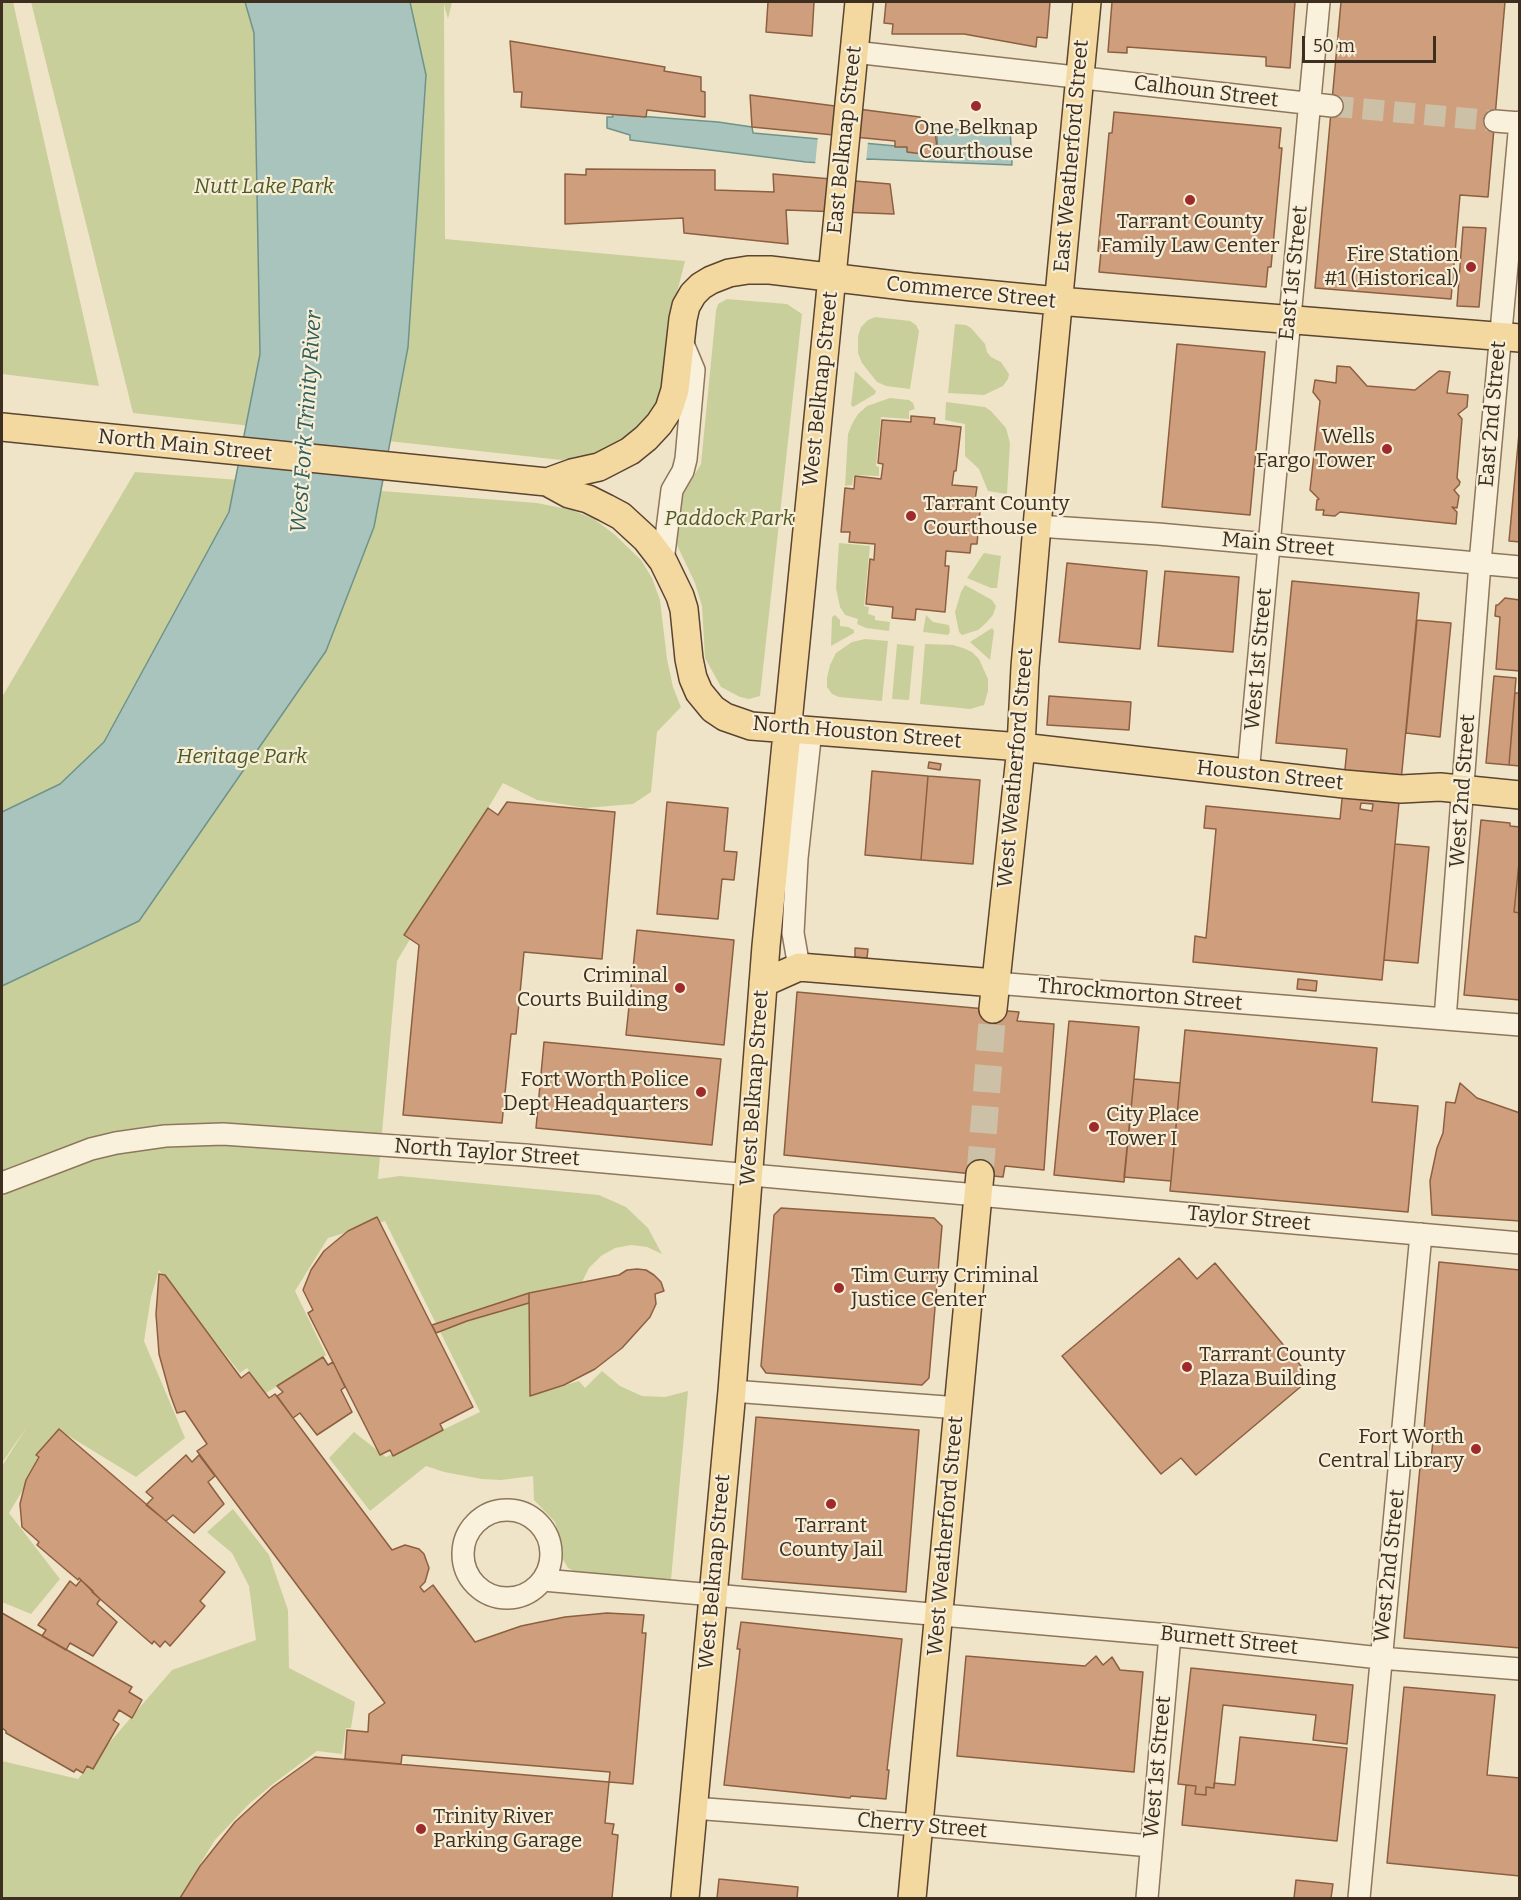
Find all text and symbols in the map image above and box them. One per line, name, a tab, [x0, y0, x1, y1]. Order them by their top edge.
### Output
scale bar	[1305, 24, 1438, 62]
text: 50 m	[1313, 35, 1355, 57]
street label: East Weatherford Street	[1049, 38, 1095, 274]
street label: East Belknap Street	[823, 45, 867, 235]
street label: Calhoun Street	[1132, 71, 1280, 113]
marker: One Belknap Courthouse	[969, 99, 983, 113]
place label: One Belknap Courthouse	[914, 115, 1038, 165]
park label: Nutt Lake Park	[194, 174, 334, 200]
marker: Tarrant County Family Law Center	[1183, 193, 1197, 207]
street label: East 1st Street	[1274, 204, 1314, 342]
place label: Tarrant County Family Law Center	[1100, 209, 1280, 259]
place label: Fire Station #1 (Historical)	[1324, 242, 1459, 292]
marker: Fire Station #1 (Historical)	[1464, 260, 1478, 274]
street label: Commerce Street	[885, 272, 1057, 314]
street label: West Belknap Street	[798, 290, 844, 488]
water label: West Fork Trinity River	[286, 310, 328, 534]
street label: East 2nd Street	[1474, 340, 1512, 488]
street label: North Main Street	[97, 424, 273, 468]
place label: Wells Fargo Tower	[1256, 424, 1375, 474]
marker: Wells Fargo Tower	[1380, 442, 1394, 456]
place label: Tarrant County Courthouse	[923, 491, 1070, 541]
park label: Paddock Park	[664, 506, 794, 532]
marker: Tarrant County Courthouse	[904, 509, 918, 523]
street label: Main Street	[1221, 528, 1335, 562]
street label: West 1st Street	[1240, 587, 1278, 731]
street label: West Weatherford Street	[993, 647, 1039, 889]
street label: North Houston Street	[751, 711, 963, 755]
street label: West 2nd Street	[1445, 713, 1481, 869]
park label: Heritage Park	[177, 744, 307, 770]
street label: Houston Street	[1195, 756, 1345, 796]
place label: Criminal Courts Building	[517, 963, 668, 1013]
street label: Throckmorton Street	[1037, 973, 1243, 1017]
marker: Criminal Courts Building	[673, 981, 687, 995]
street label: West Belknap Street	[736, 989, 774, 1187]
place label: Fort Worth Police Dept Headquarters	[503, 1067, 689, 1117]
marker: Fort Worth Police Dept Headquarters	[694, 1085, 708, 1099]
place label: City Place Tower I	[1106, 1102, 1199, 1152]
marker: City Place Tower I	[1087, 1120, 1101, 1134]
street label: North Taylor Street	[393, 1134, 581, 1172]
street label: Taylor Street	[1186, 1201, 1312, 1237]
place label: Tim Curry Criminal Justice Center	[851, 1263, 1038, 1313]
marker: Tim Curry Criminal Justice Center	[832, 1281, 846, 1295]
place label: Tarrant County Plaza Building	[1199, 1342, 1346, 1392]
marker: Tarrant County Plaza Building	[1180, 1360, 1194, 1374]
street label: West Weatherford Street	[923, 1415, 969, 1657]
place label: Fort Worth Central Library	[1318, 1424, 1464, 1474]
marker: Fort Worth Central Library	[1469, 1442, 1483, 1456]
street label: West Belknap Street	[694, 1473, 736, 1671]
street label: West 2nd Street	[1369, 1488, 1411, 1644]
marker: Tarrant County Jail	[824, 1497, 838, 1511]
place label: Tarrant County Jail	[779, 1513, 883, 1563]
street label: Burnett Street	[1159, 1621, 1299, 1661]
street label: West 1st Street	[1139, 1695, 1177, 1839]
place label: Trinity River Parking Garage	[433, 1804, 582, 1854]
street label: Cherry Street	[856, 1808, 988, 1844]
marker: Trinity River Parking Garage	[414, 1822, 428, 1836]

